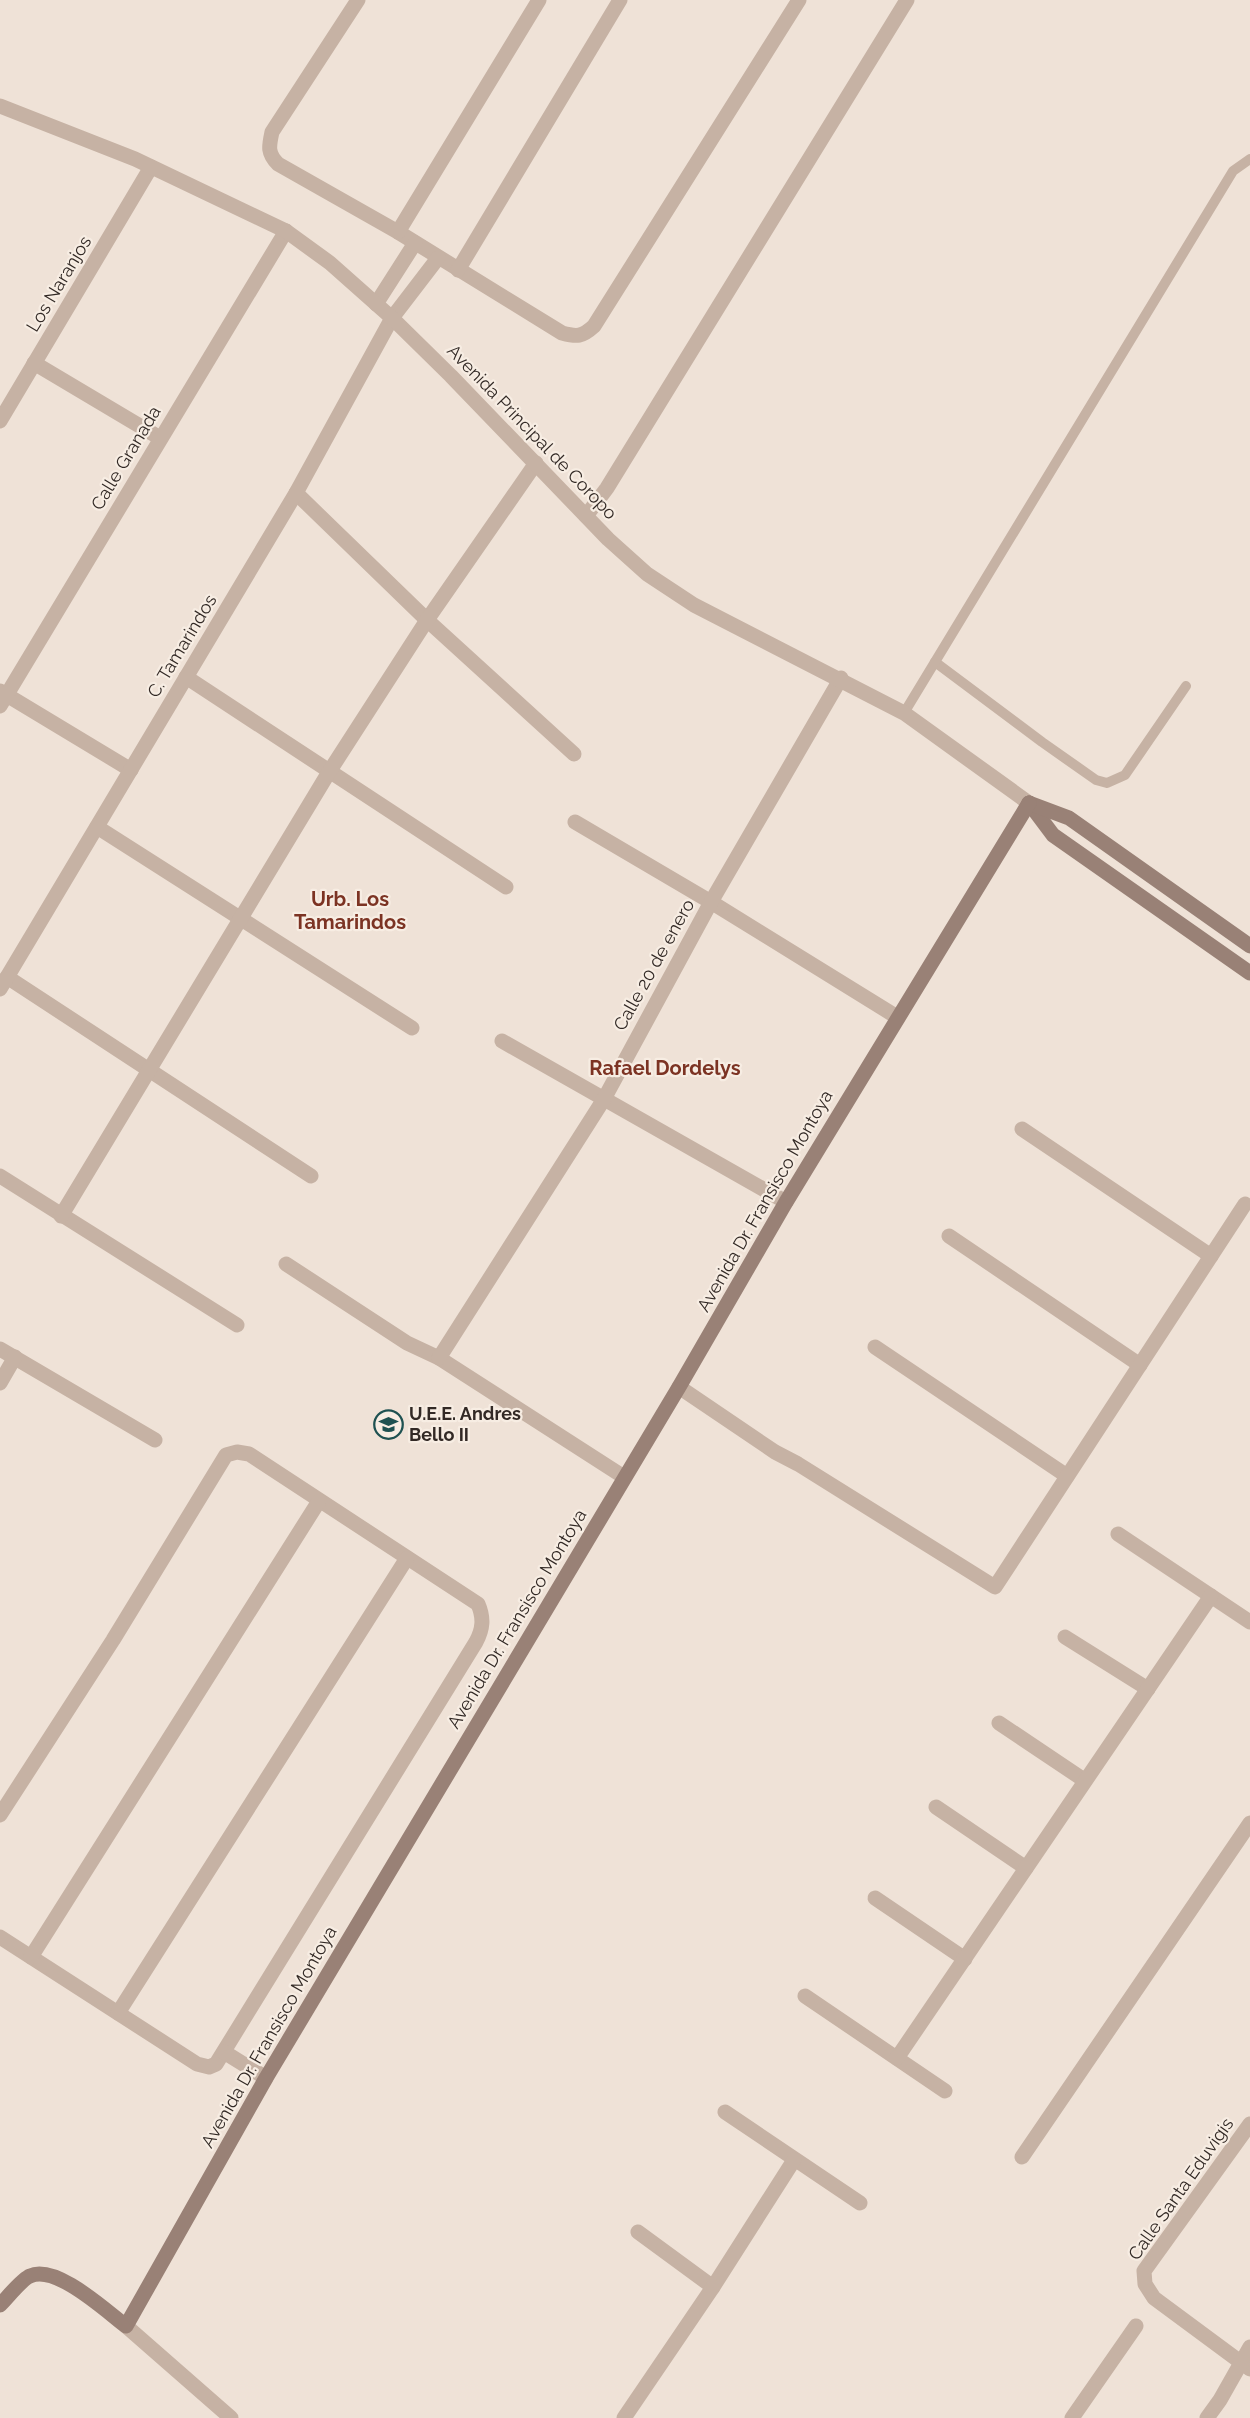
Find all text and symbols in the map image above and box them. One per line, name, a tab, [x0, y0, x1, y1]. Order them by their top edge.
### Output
street label: Los Naranjos	[22, 232, 96, 335]
street label: Avenida Principal de Coropo	[443, 340, 622, 524]
street label: Calle Granada	[86, 402, 165, 513]
street label: C. Tamarindos	[143, 590, 221, 701]
district label: Urb. Los Tamarindos	[294, 887, 406, 934]
street label: Calle 20 de enero	[609, 895, 698, 1034]
district label: Rafael Dordelys	[589, 1056, 741, 1080]
street label: Avenida Dr. Fransisco Montoya	[692, 1086, 837, 1315]
place label: U.E.E. Andres Bello II	[409, 1403, 521, 1445]
school or university icon: U.E.E. Andres Bello II	[372, 1408, 404, 1440]
street label: Avenida Dr. Fransisco Montoya	[443, 1505, 590, 1732]
street label: Avenida Dr. Fransisco Montoya	[196, 1922, 341, 2151]
street label: Calle Santa Eduvigis	[1124, 2113, 1238, 2264]

